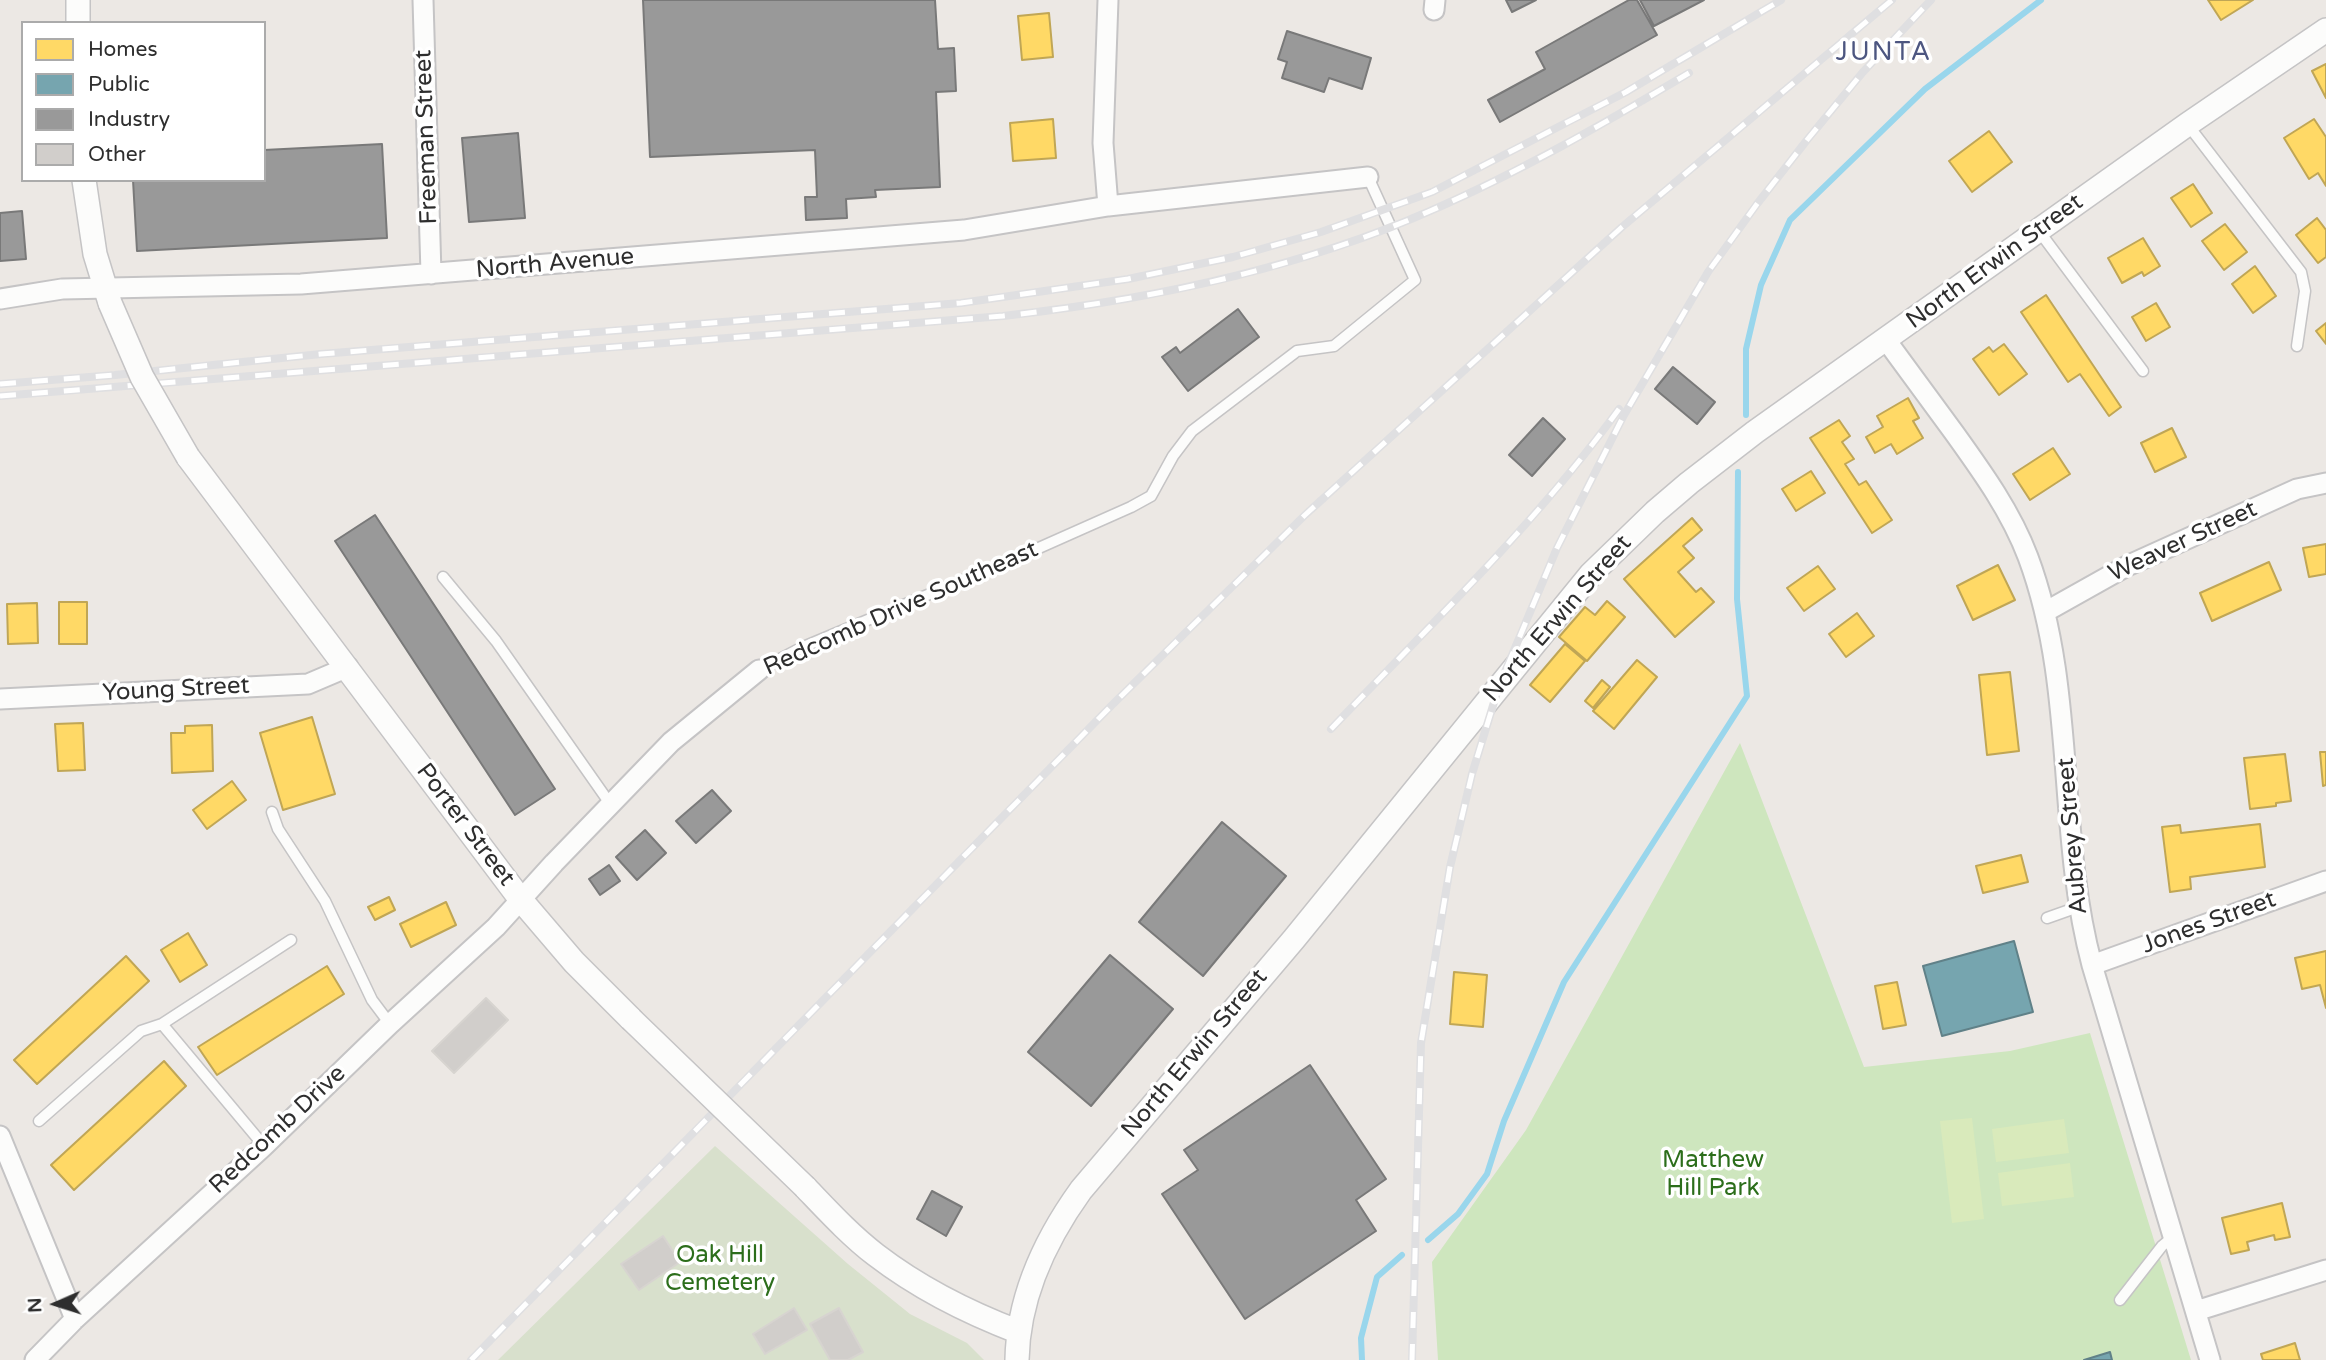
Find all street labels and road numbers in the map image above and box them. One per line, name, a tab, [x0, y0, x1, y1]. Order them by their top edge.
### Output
street label: Freeman Street	[410, 49, 444, 225]
street label: North Erwin Street	[1901, 188, 2089, 336]
street label: North Avenue	[475, 243, 635, 285]
street label: Weaver Street	[2104, 495, 2262, 589]
street label: North Erwin Street	[1478, 530, 1638, 708]
street label: Redcomb Drive Southeast	[759, 535, 1043, 683]
street label: Young Street	[102, 672, 250, 708]
street label: Aubrey Street	[2052, 756, 2094, 916]
street label: Porter Street	[410, 758, 520, 892]
street label: Jones Street	[2138, 885, 2280, 961]
street label: North Erwin Street	[1116, 964, 1274, 1144]
street label: Redcomb Drive	[204, 1060, 352, 1200]

